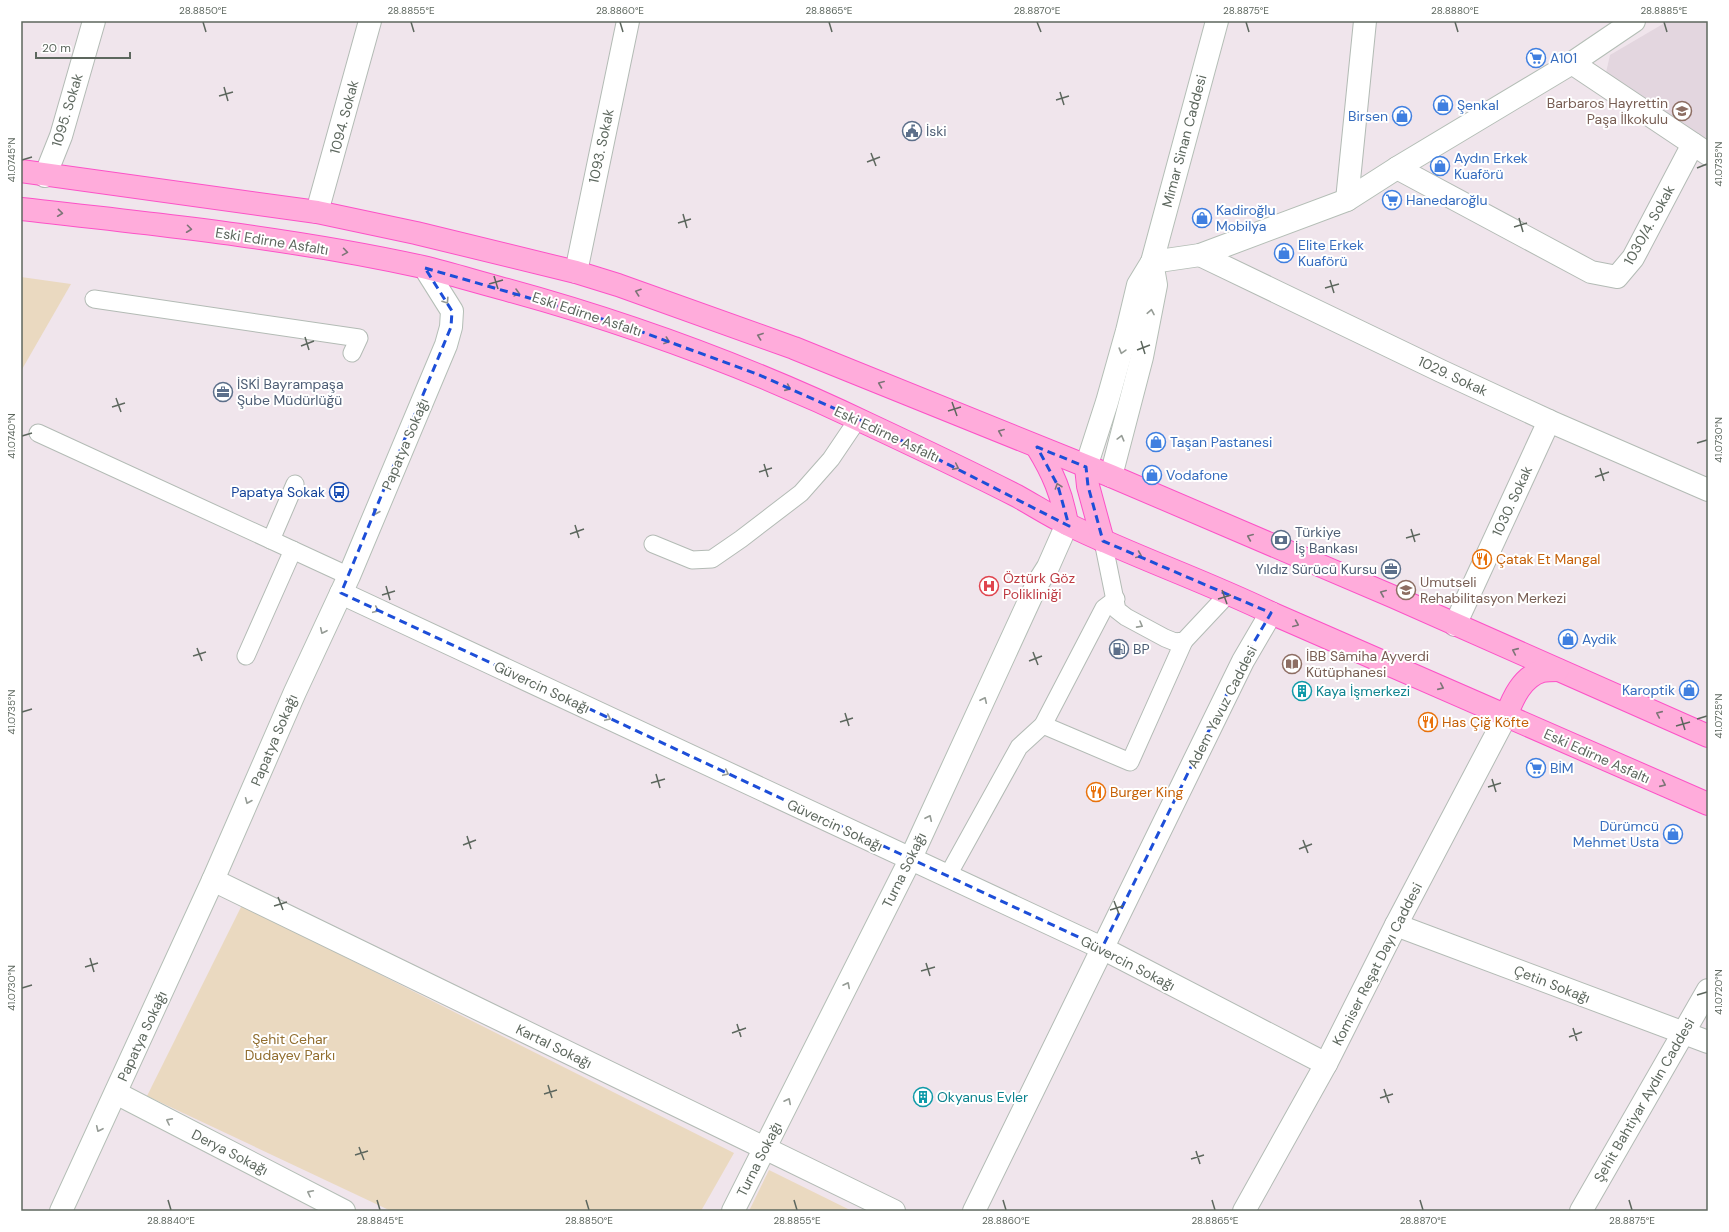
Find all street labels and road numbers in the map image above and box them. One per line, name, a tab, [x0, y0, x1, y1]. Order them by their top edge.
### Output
street label: 1095. Sokak	[47, 71, 87, 149]
street label: Mimar Sinan Caddesi	[1158, 73, 1210, 209]
street label: 1094. Sokak	[325, 78, 363, 156]
street label: 1093. Sokak	[584, 107, 618, 185]
street label: 1030/4. Sokak	[1620, 182, 1678, 268]
street label: Eski Edirne Asfaltı	[214, 223, 330, 259]
street label: Eski Edirne Asfaltı	[530, 288, 644, 340]
street label: 1029. Sokak	[1415, 352, 1491, 400]
street label: Papatya Sokağı	[378, 395, 432, 493]
street label: Eski Edirne Asfaltı	[831, 402, 943, 466]
street label: 1030. Sokak	[1488, 463, 1536, 539]
street label: Adem Yavuz Caddesi	[1183, 643, 1261, 771]
street label: Güvercin Sokağı	[491, 657, 593, 717]
street label: Papatya Sokağı	[247, 691, 301, 789]
street label: Eski Edirne Asfaltı	[1541, 725, 1653, 787]
street label: Güvercin Sokağı	[784, 795, 886, 855]
street label: Turna Sokağı	[878, 829, 930, 911]
street label: Komiser Reşat Dayı Caddesi	[1328, 880, 1426, 1048]
street label: Güvercin Sokağı	[1078, 931, 1178, 995]
street label: Çetin Sokağı	[1511, 961, 1593, 1007]
street label: Papatya Sokağı	[113, 988, 171, 1084]
street label: Şehit Bahtiyar Aydın Caddesi	[1590, 1015, 1698, 1185]
street label: Kartal Sokağı	[513, 1020, 595, 1072]
street label: Turna Sokağı	[732, 1119, 786, 1199]
street label: Derya Sokağı	[189, 1125, 271, 1179]

